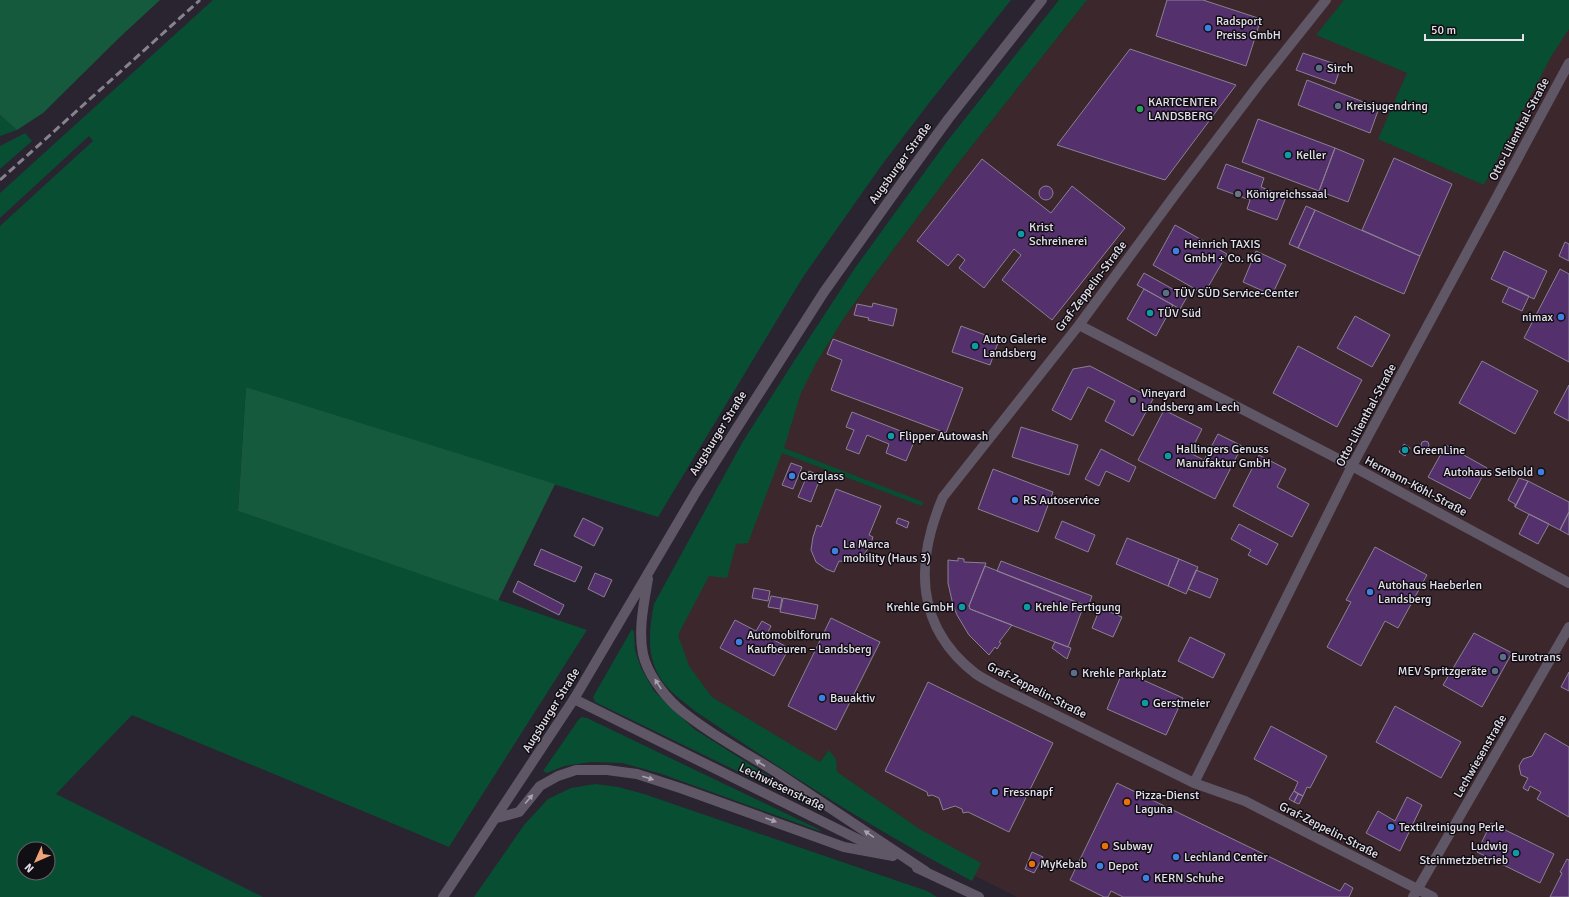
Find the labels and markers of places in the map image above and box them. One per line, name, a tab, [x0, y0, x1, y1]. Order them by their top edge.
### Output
place label: Radsport Preiss GmbH	[1216, 14, 1281, 43]
marker: Radsport Preiss GmbH	[1203, 23, 1213, 33]
place label: Sirch	[1327, 61, 1353, 76]
marker: Sirch	[1314, 63, 1324, 73]
place label: KARTCENTER LANDSBERG	[1148, 95, 1217, 124]
place label: Kreisjugendring	[1346, 99, 1428, 114]
marker: Kreisjugendring	[1333, 101, 1343, 111]
marker: KARTCENTER LANDSBERG	[1135, 104, 1145, 114]
place label: Keller	[1296, 148, 1327, 163]
marker: Keller	[1283, 150, 1293, 160]
place label: Königreichssaal	[1246, 187, 1328, 202]
marker: Königreichssaal	[1233, 189, 1243, 199]
place label: Krist Schreinerei	[1029, 220, 1087, 249]
marker: Krist Schreinerei	[1016, 229, 1026, 239]
place label: Heinrich TAXIS GmbH + Co. KG	[1184, 237, 1261, 266]
marker: Heinrich TAXIS GmbH + Co. KG	[1171, 246, 1181, 256]
place label: TÜV SÜD Service-Center	[1174, 286, 1299, 301]
marker: TÜV SÜD Service-Center	[1161, 288, 1171, 298]
place label: TÜV Süd	[1158, 306, 1201, 321]
marker: TÜV Süd	[1145, 308, 1155, 318]
place label: nimax	[1522, 310, 1553, 325]
marker: nimax	[1556, 312, 1566, 322]
place label: Auto Galerie Landsberg	[983, 332, 1047, 361]
marker: Auto Galerie Landsberg	[970, 341, 980, 351]
place label: Vineyard Landsberg am Lech	[1141, 386, 1239, 415]
marker: Vineyard Landsberg am Lech	[1128, 395, 1138, 405]
place label: Flipper Autowash	[899, 429, 988, 444]
marker: Flipper Autowash	[886, 431, 896, 441]
place label: Hallingers Genuss Manufaktur GmbH	[1176, 442, 1271, 471]
place label: GreenLine	[1413, 443, 1465, 458]
marker: GreenLine	[1400, 445, 1410, 455]
marker: Hallingers Genuss Manufaktur GmbH	[1163, 451, 1173, 461]
place label: Autohaus Seibold	[1444, 465, 1533, 480]
marker: Autohaus Seibold	[1536, 467, 1546, 477]
place label: Carglass	[800, 469, 844, 484]
marker: Carglass	[787, 471, 797, 481]
place label: RS Autoservice	[1023, 493, 1100, 508]
marker: RS Autoservice	[1010, 495, 1020, 505]
place label: La Marca mobility (Haus 3)	[843, 537, 931, 566]
marker: La Marca mobility (Haus 3)	[830, 546, 840, 556]
place label: Autohaus Haeberlen Landsberg	[1378, 578, 1482, 607]
marker: Autohaus Haeberlen Landsberg	[1365, 587, 1375, 597]
place label: Krehle GmbH	[886, 600, 954, 615]
place label: Krehle Fertigung	[1035, 600, 1121, 615]
marker: Krehle GmbH	[957, 602, 967, 612]
marker: Krehle Fertigung	[1022, 602, 1032, 612]
place label: Automobilforum Kaufbeuren – Landsberg	[747, 628, 871, 657]
marker: Automobilforum Kaufbeuren – Landsberg	[734, 637, 744, 647]
place label: Eurotrans	[1511, 650, 1561, 665]
marker: Eurotrans	[1498, 652, 1508, 662]
place label: MEV Spritzgeräte	[1398, 664, 1487, 679]
place label: Krehle Parkplatz	[1082, 666, 1167, 681]
marker: MEV Spritzgeräte	[1490, 666, 1500, 676]
marker: Krehle Parkplatz	[1069, 668, 1079, 678]
place label: Bauaktiv	[830, 691, 875, 706]
marker: Bauaktiv	[817, 693, 827, 703]
place label: Gerstmeier	[1153, 696, 1210, 711]
marker: Gerstmeier	[1140, 698, 1150, 708]
place label: Fressnapf	[1003, 785, 1054, 800]
marker: Fressnapf	[990, 787, 1000, 797]
place label: Pizza-Dienst Laguna	[1135, 788, 1199, 817]
marker: Pizza-Dienst Laguna	[1122, 797, 1132, 807]
place label: Textilreinigung Perle	[1399, 820, 1505, 835]
marker: Textilreinigung Perle	[1386, 822, 1396, 832]
place label: Subway	[1113, 839, 1153, 854]
place label: Ludwig Steinmetzbetrieb	[1419, 839, 1508, 868]
marker: Subway	[1100, 841, 1110, 851]
marker: Ludwig Steinmetzbetrieb	[1511, 848, 1521, 858]
place label: Lechland Center	[1184, 850, 1268, 865]
marker: Lechland Center	[1171, 852, 1181, 862]
place label: MyKebab	[1040, 857, 1087, 872]
marker: MyKebab	[1027, 859, 1037, 869]
place label: Depot	[1108, 859, 1138, 874]
marker: Depot	[1095, 861, 1105, 871]
place label: KERN Schuhe	[1154, 871, 1224, 886]
marker: KERN Schuhe	[1141, 873, 1151, 883]

